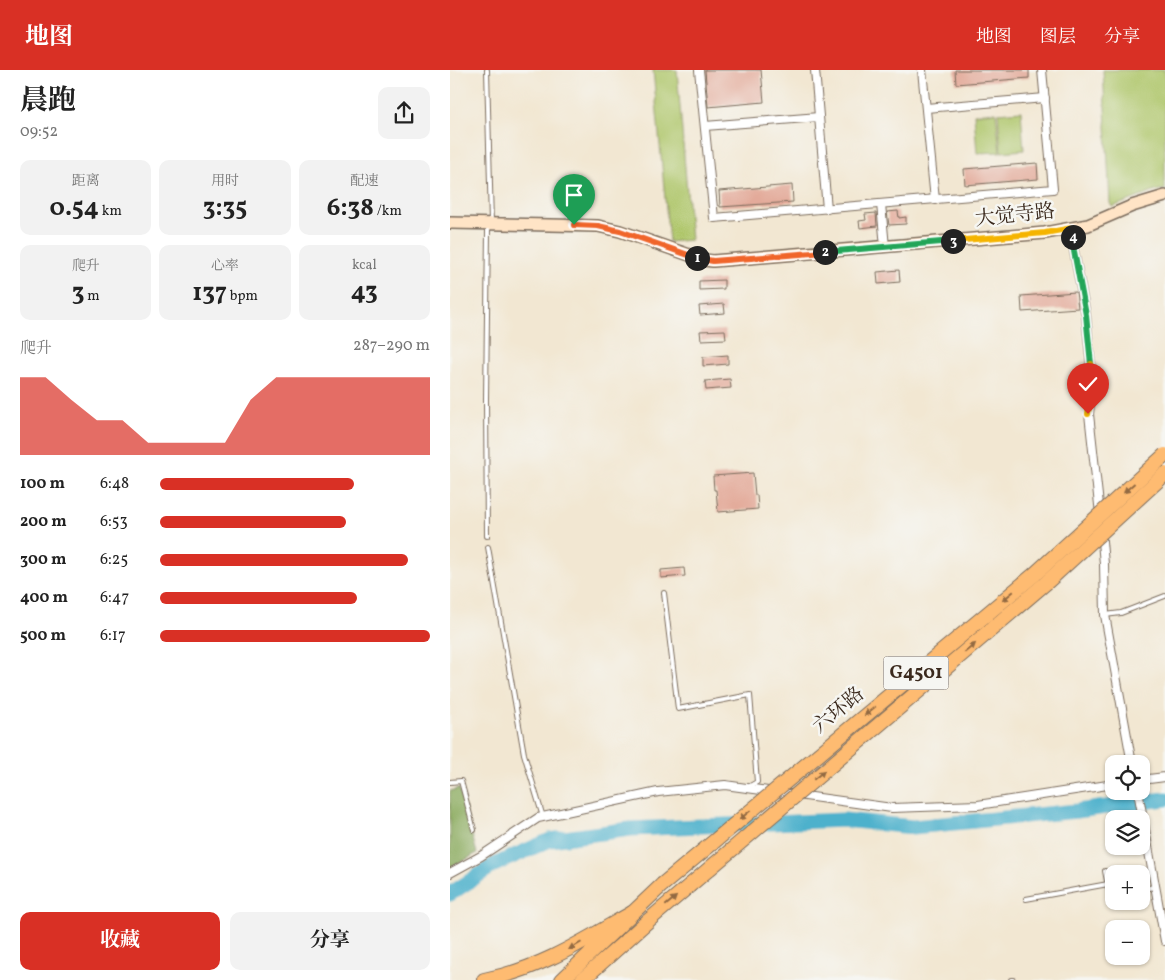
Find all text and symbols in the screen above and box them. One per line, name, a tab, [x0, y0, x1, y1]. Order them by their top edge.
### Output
text: 地图	[25, 21, 73, 55]
text: 地图	[976, 25, 1012, 50]
text: 图层	[1040, 25, 1076, 50]
text: 分享	[1104, 25, 1140, 50]
text: 晨跑	[20, 82, 76, 121]
button: share	[378, 87, 430, 139]
text: 09:52	[20, 121, 58, 143]
text: 距离	[72, 172, 100, 191]
text: 用时	[211, 172, 239, 191]
text: 配速	[350, 172, 378, 191]
pin	[553, 174, 595, 225]
icon: arrive	[560, 181, 588, 209]
text: 0.54	[50, 191, 99, 226]
text: 3:35	[203, 191, 247, 226]
text: 6:38	[327, 191, 374, 226]
street label: 大觉寺路	[974, 198, 1056, 234]
text: km	[99, 202, 122, 221]
text: /km	[374, 202, 402, 221]
pin: 4	[1060, 224, 1086, 250]
pin: 3	[940, 228, 966, 254]
text: 4	[1069, 228, 1078, 247]
text: 3	[950, 232, 957, 251]
pin: 2	[812, 240, 838, 264]
text: 2	[822, 243, 829, 262]
pin: 1	[684, 246, 710, 270]
text: 1	[695, 249, 700, 268]
text: kcal	[352, 256, 377, 275]
text: 爬升	[72, 257, 100, 276]
text: 心率	[211, 257, 239, 276]
text: 43	[351, 275, 378, 310]
text: 3	[72, 276, 84, 311]
text: 137	[192, 276, 227, 311]
text: m	[84, 287, 100, 306]
text: bpm	[227, 287, 258, 306]
text: 287–290 m	[353, 335, 430, 357]
text: 爬升	[20, 338, 52, 360]
pin	[1067, 363, 1109, 414]
icon: check	[1074, 370, 1102, 398]
text: 100 m	[20, 473, 65, 495]
text: 6:48	[100, 473, 129, 495]
one-way arrow	[1123, 482, 1135, 493]
text: 200 m	[20, 511, 67, 533]
text: 6:53	[100, 511, 128, 533]
text: 300 m	[20, 549, 66, 571]
text: 6:25	[100, 549, 128, 571]
text: 400 m	[20, 587, 68, 609]
text: 6:47	[100, 587, 129, 609]
one-way arrow	[1002, 590, 1014, 601]
text: 500 m	[20, 625, 66, 647]
text: 6:17	[100, 625, 126, 647]
one-way arrow	[963, 642, 976, 653]
road number: G4501	[884, 656, 948, 690]
street label: 六环路	[807, 681, 871, 741]
one-way arrow	[864, 706, 877, 717]
map controls	[1105, 755, 1150, 965]
button: locate	[1105, 755, 1150, 800]
one-way arrow	[813, 770, 826, 781]
one-way arrow	[739, 810, 752, 821]
button: layers	[1105, 810, 1150, 855]
button: +	[1105, 865, 1150, 910]
one-way arrow	[664, 896, 677, 907]
button: 收藏	[20, 912, 220, 970]
button: 分享	[230, 912, 430, 970]
button: −	[1105, 920, 1150, 965]
one-way arrow	[568, 942, 583, 950]

